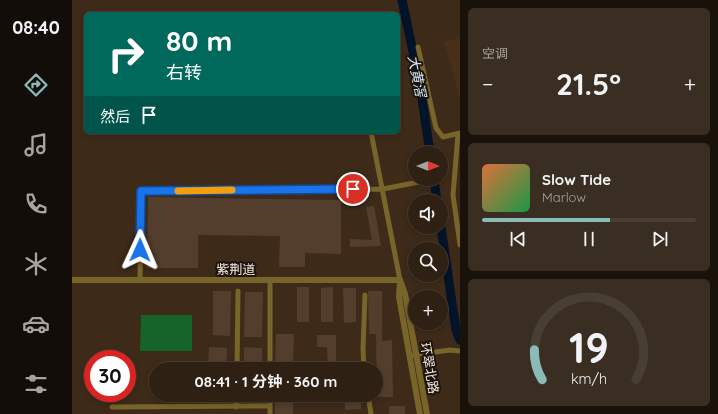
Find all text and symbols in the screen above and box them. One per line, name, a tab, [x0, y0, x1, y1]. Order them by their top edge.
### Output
text: 08:40	[12, 16, 60, 39]
text: 80 m	[166, 23, 232, 58]
icon: right	[100, 28, 152, 80]
text: 空调	[482, 45, 508, 61]
water label: 大黄滘	[404, 54, 430, 100]
text: 右转	[166, 61, 202, 84]
text: 21.5°	[556, 65, 621, 103]
text: −	[482, 70, 493, 98]
text: +	[684, 70, 696, 98]
icon: directions	[22, 71, 50, 99]
icon: arrive	[138, 104, 160, 126]
text: 然后	[100, 107, 130, 126]
icon: music	[22, 131, 50, 159]
north arrow	[408, 146, 448, 186]
map controls	[408, 146, 448, 330]
text: Slow Tide	[542, 170, 611, 189]
pin	[336, 172, 370, 206]
icon: arrive	[342, 178, 364, 200]
text: Marlow	[542, 189, 586, 205]
icon: phone	[22, 190, 50, 218]
button: sound	[408, 194, 448, 234]
icon: previous	[507, 228, 529, 250]
icon: pause	[578, 228, 600, 250]
icon: next	[649, 228, 671, 250]
position arrow	[119, 229, 161, 271]
button: search	[408, 242, 448, 282]
icon: climate	[22, 250, 50, 278]
street label: 紫荆道	[216, 261, 256, 277]
button: +	[408, 290, 448, 330]
icon: car	[22, 310, 50, 338]
text: 19	[569, 321, 609, 373]
street label: 环翠北路	[418, 341, 442, 395]
speed limit sign: 30	[84, 350, 136, 402]
icon: filters	[22, 370, 50, 398]
text: km/h	[571, 370, 607, 388]
text: 08:41 · 1 分钟 · 360 m	[195, 372, 337, 391]

